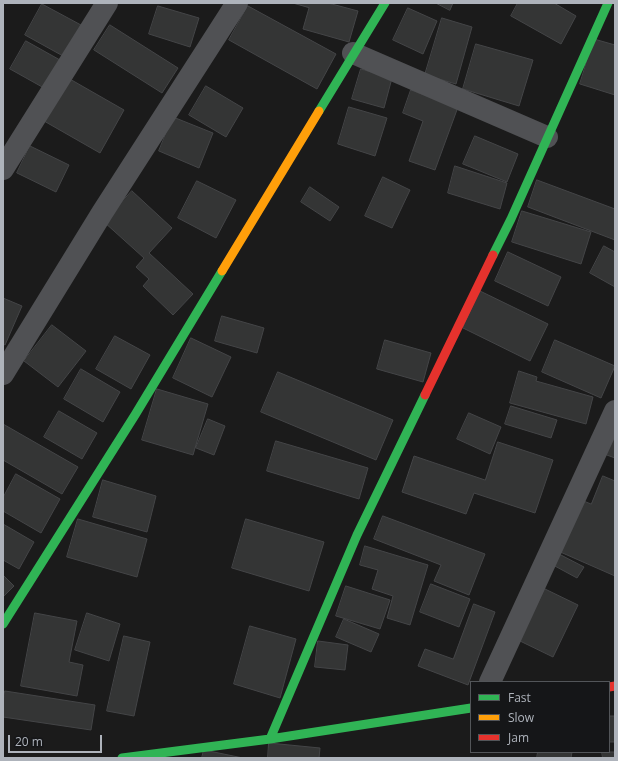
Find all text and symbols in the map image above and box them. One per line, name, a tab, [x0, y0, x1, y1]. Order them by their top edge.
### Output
legend	[470, 681, 610, 753]
text: Fast	[508, 689, 531, 706]
text: Slow	[508, 709, 534, 726]
scale bar	[10, 727, 104, 753]
text: Jam	[508, 729, 529, 746]
text: 20 m	[15, 733, 43, 750]

